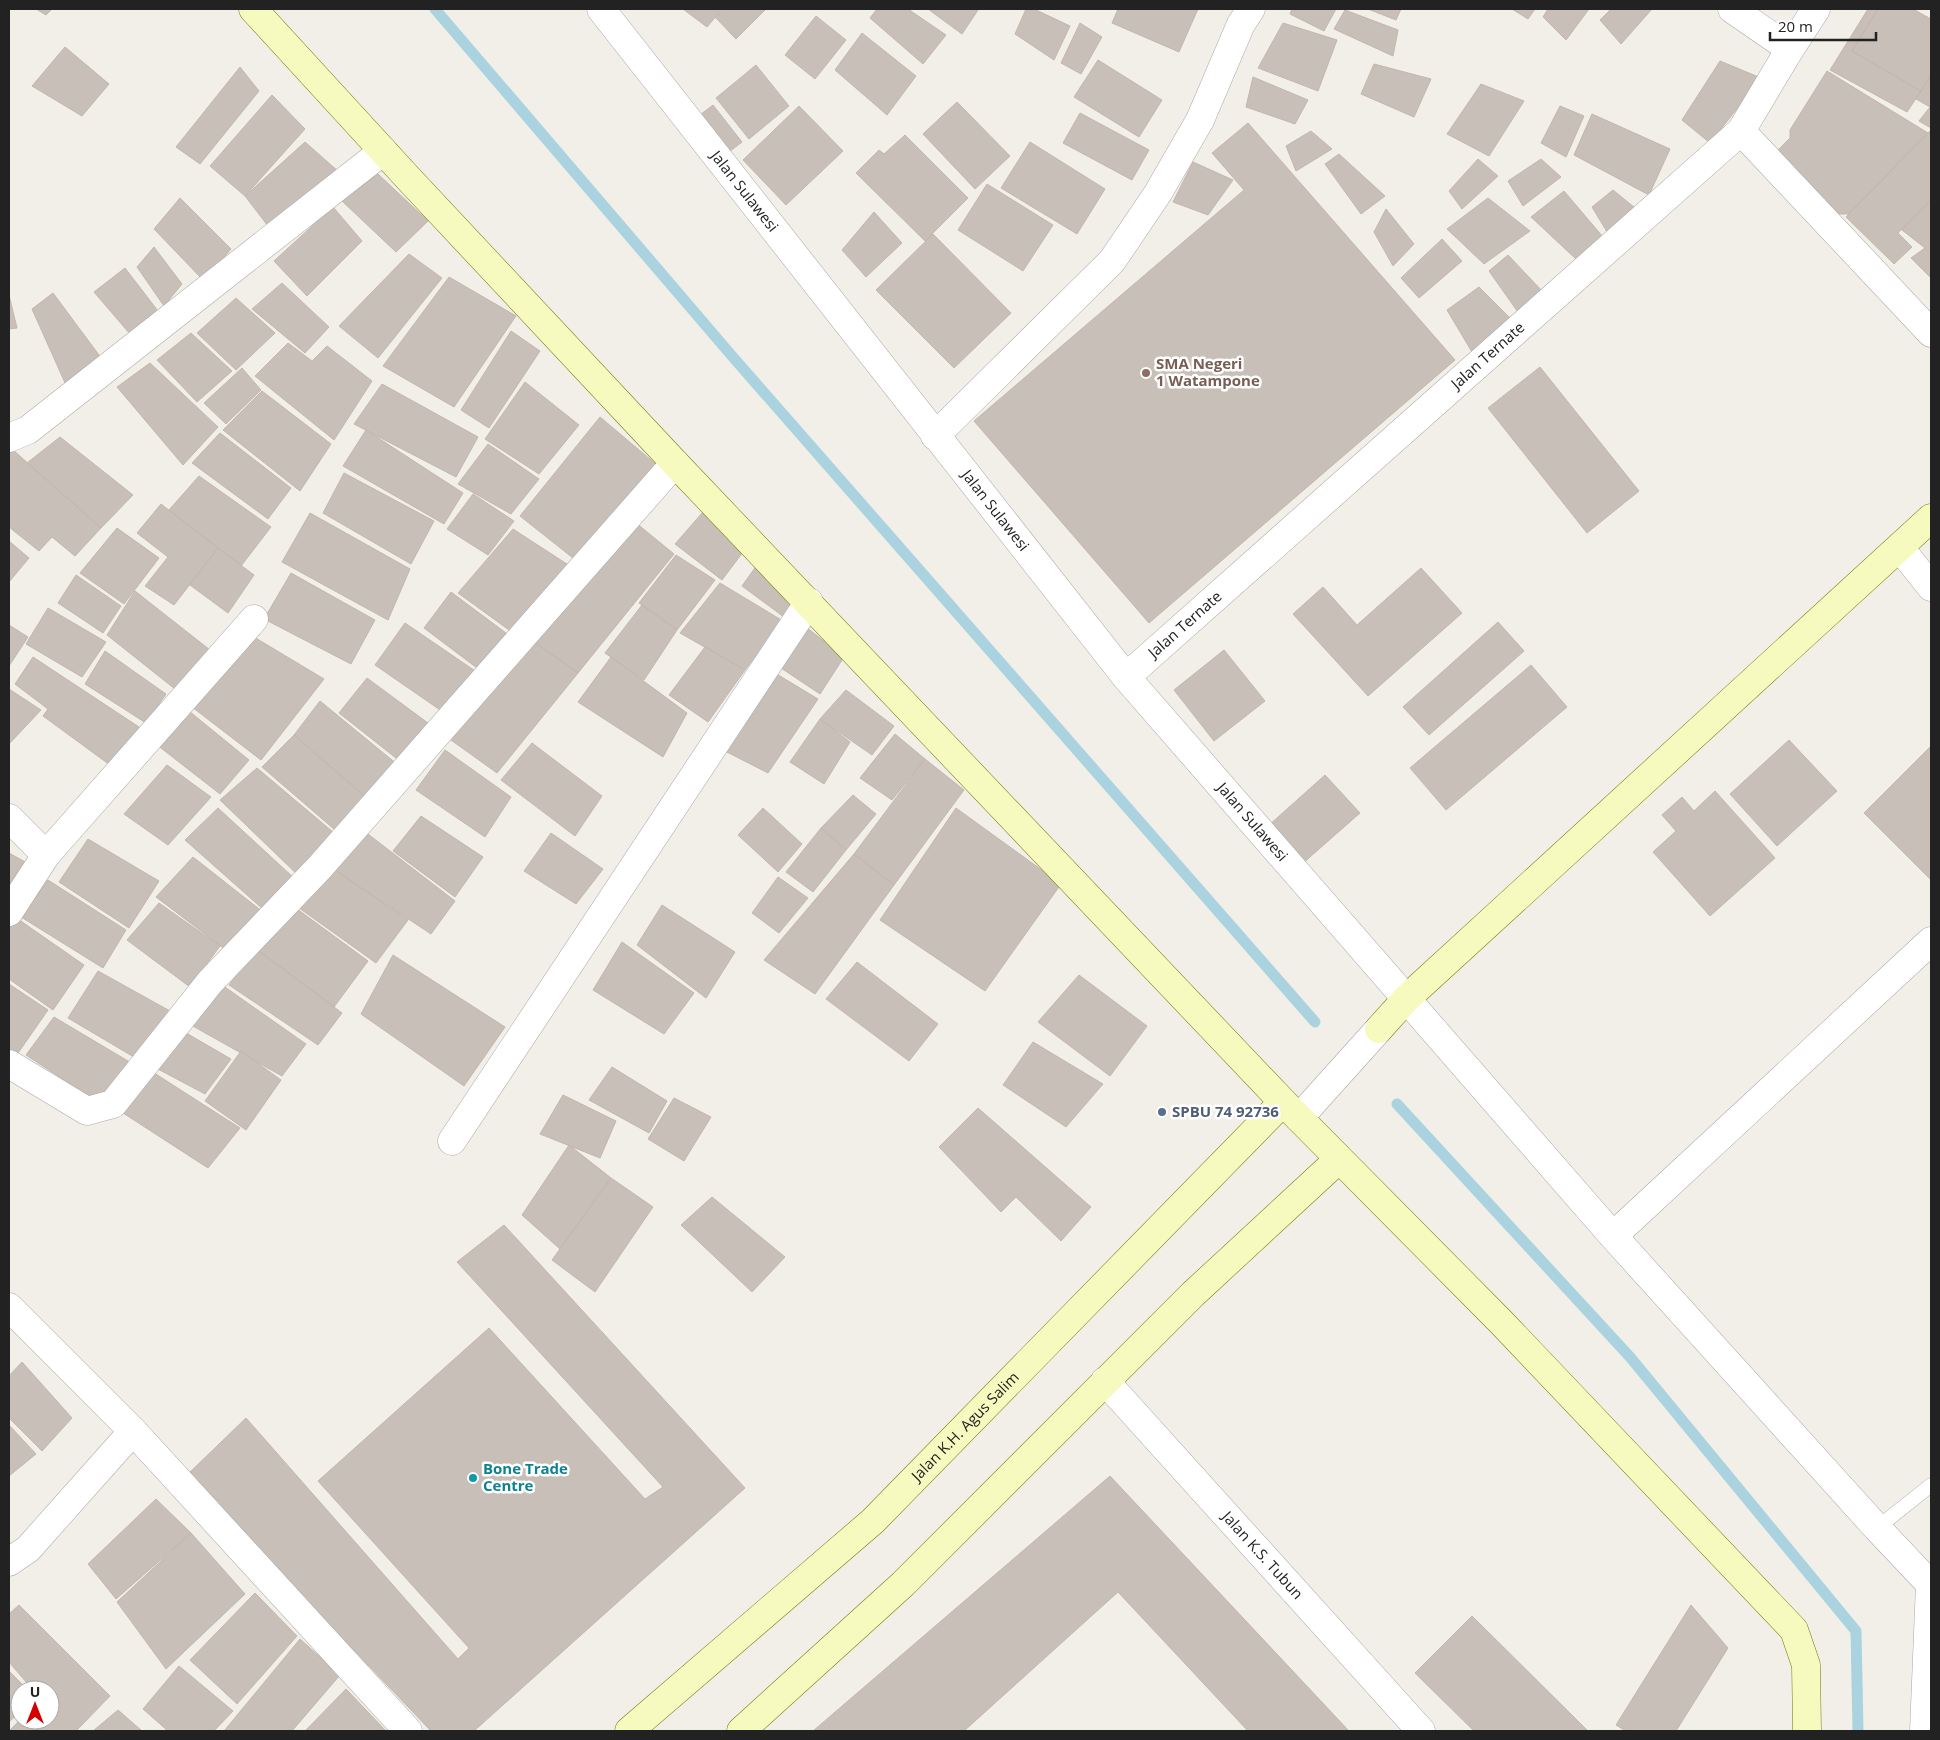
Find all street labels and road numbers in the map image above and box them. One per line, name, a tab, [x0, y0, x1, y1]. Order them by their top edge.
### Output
street label: Jalan Sulawesi	[706, 144, 783, 236]
street label: Jalan Ternate	[1445, 317, 1528, 394]
street label: Jalan Sulawesi	[957, 464, 1034, 555]
street label: Jalan Ternate	[1142, 586, 1225, 663]
street label: Jalan Sulawesi	[1212, 776, 1293, 865]
street label: Jalan K.H. Agus Salim	[905, 1367, 1023, 1486]
street label: Jalan K.S. Tubun	[1217, 1505, 1308, 1603]

